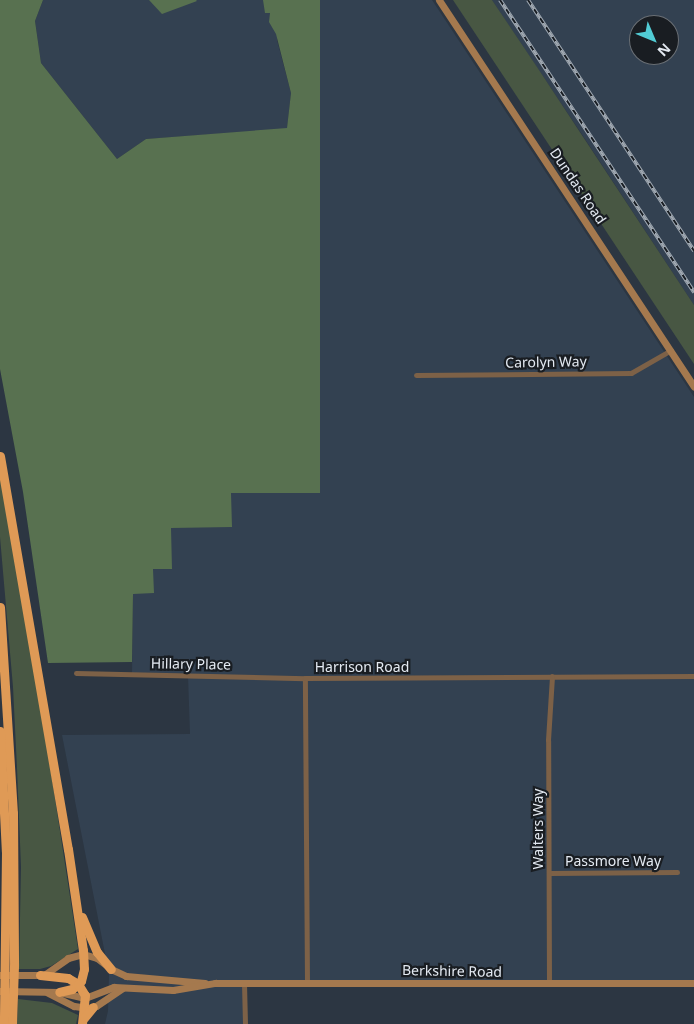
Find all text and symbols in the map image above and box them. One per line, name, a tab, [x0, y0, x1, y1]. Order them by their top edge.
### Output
north arrow	[629, 15, 679, 65]
text: N	[654, 40, 675, 61]
street label: Dundas Road	[546, 145, 610, 227]
street label: Carolyn Way	[505, 353, 587, 371]
street label: Hillary Place	[151, 655, 231, 673]
street label: Harrison Road	[315, 659, 409, 675]
street label: Walters Way	[530, 788, 546, 870]
street label: Passmore Way	[565, 853, 661, 869]
street label: Berkshire Road	[402, 962, 502, 980]

